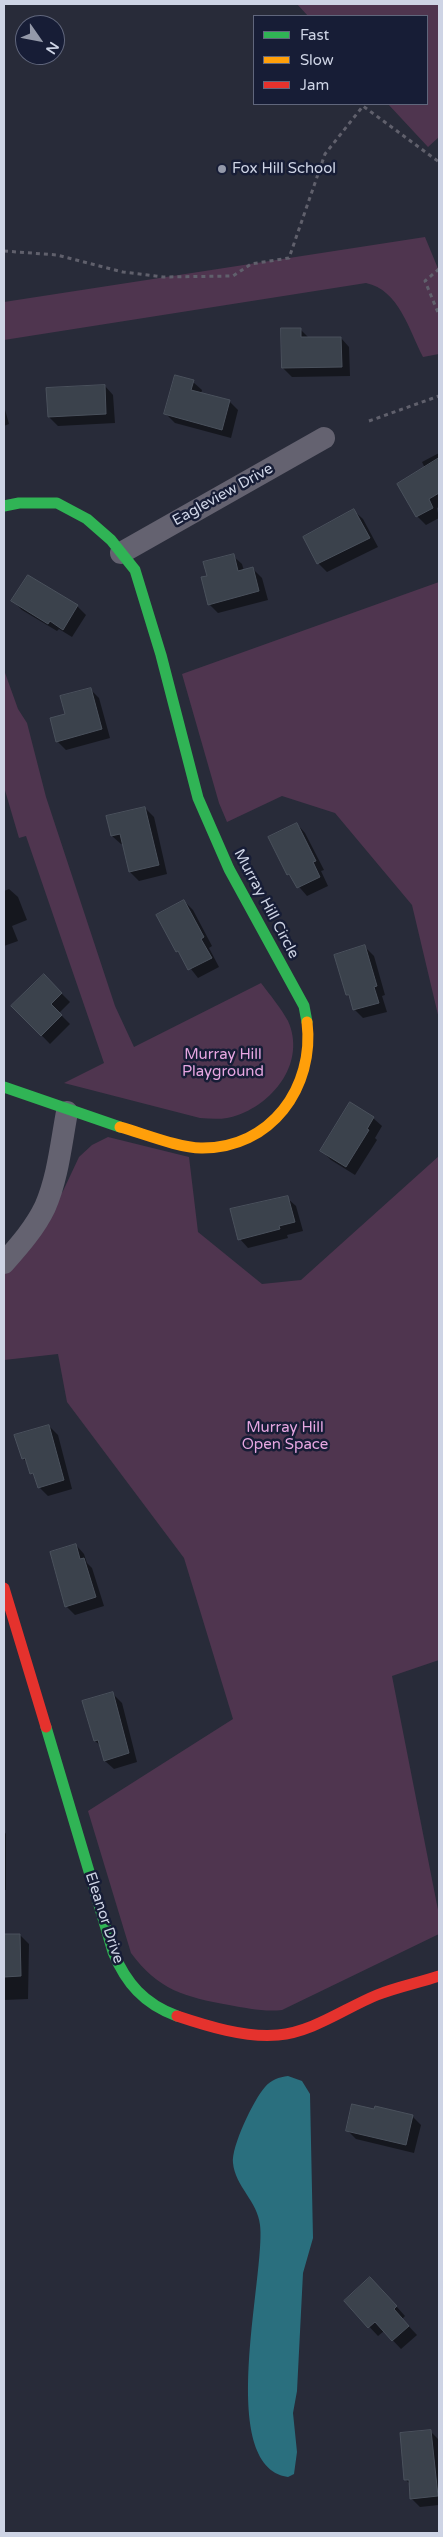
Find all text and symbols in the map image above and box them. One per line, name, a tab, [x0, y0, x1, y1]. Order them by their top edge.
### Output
north arrow	[15, 15, 65, 65]
legend	[253, 15, 428, 105]
text: Fast	[300, 26, 329, 44]
text: N	[42, 39, 62, 57]
text: Slow	[300, 51, 334, 69]
text: Jam	[300, 76, 329, 94]
place label: Fox Hill School	[232, 160, 336, 178]
marker: Fox Hill School	[216, 163, 228, 175]
street label: Eagleview Drive	[170, 460, 276, 530]
street label: Murray Hill Circle	[230, 846, 302, 962]
park label: Murray Hill Playground	[182, 1046, 264, 1081]
park label: Murray Hill Open Space	[242, 1419, 328, 1454]
street label: Eleanor Drive	[81, 1870, 127, 1966]

